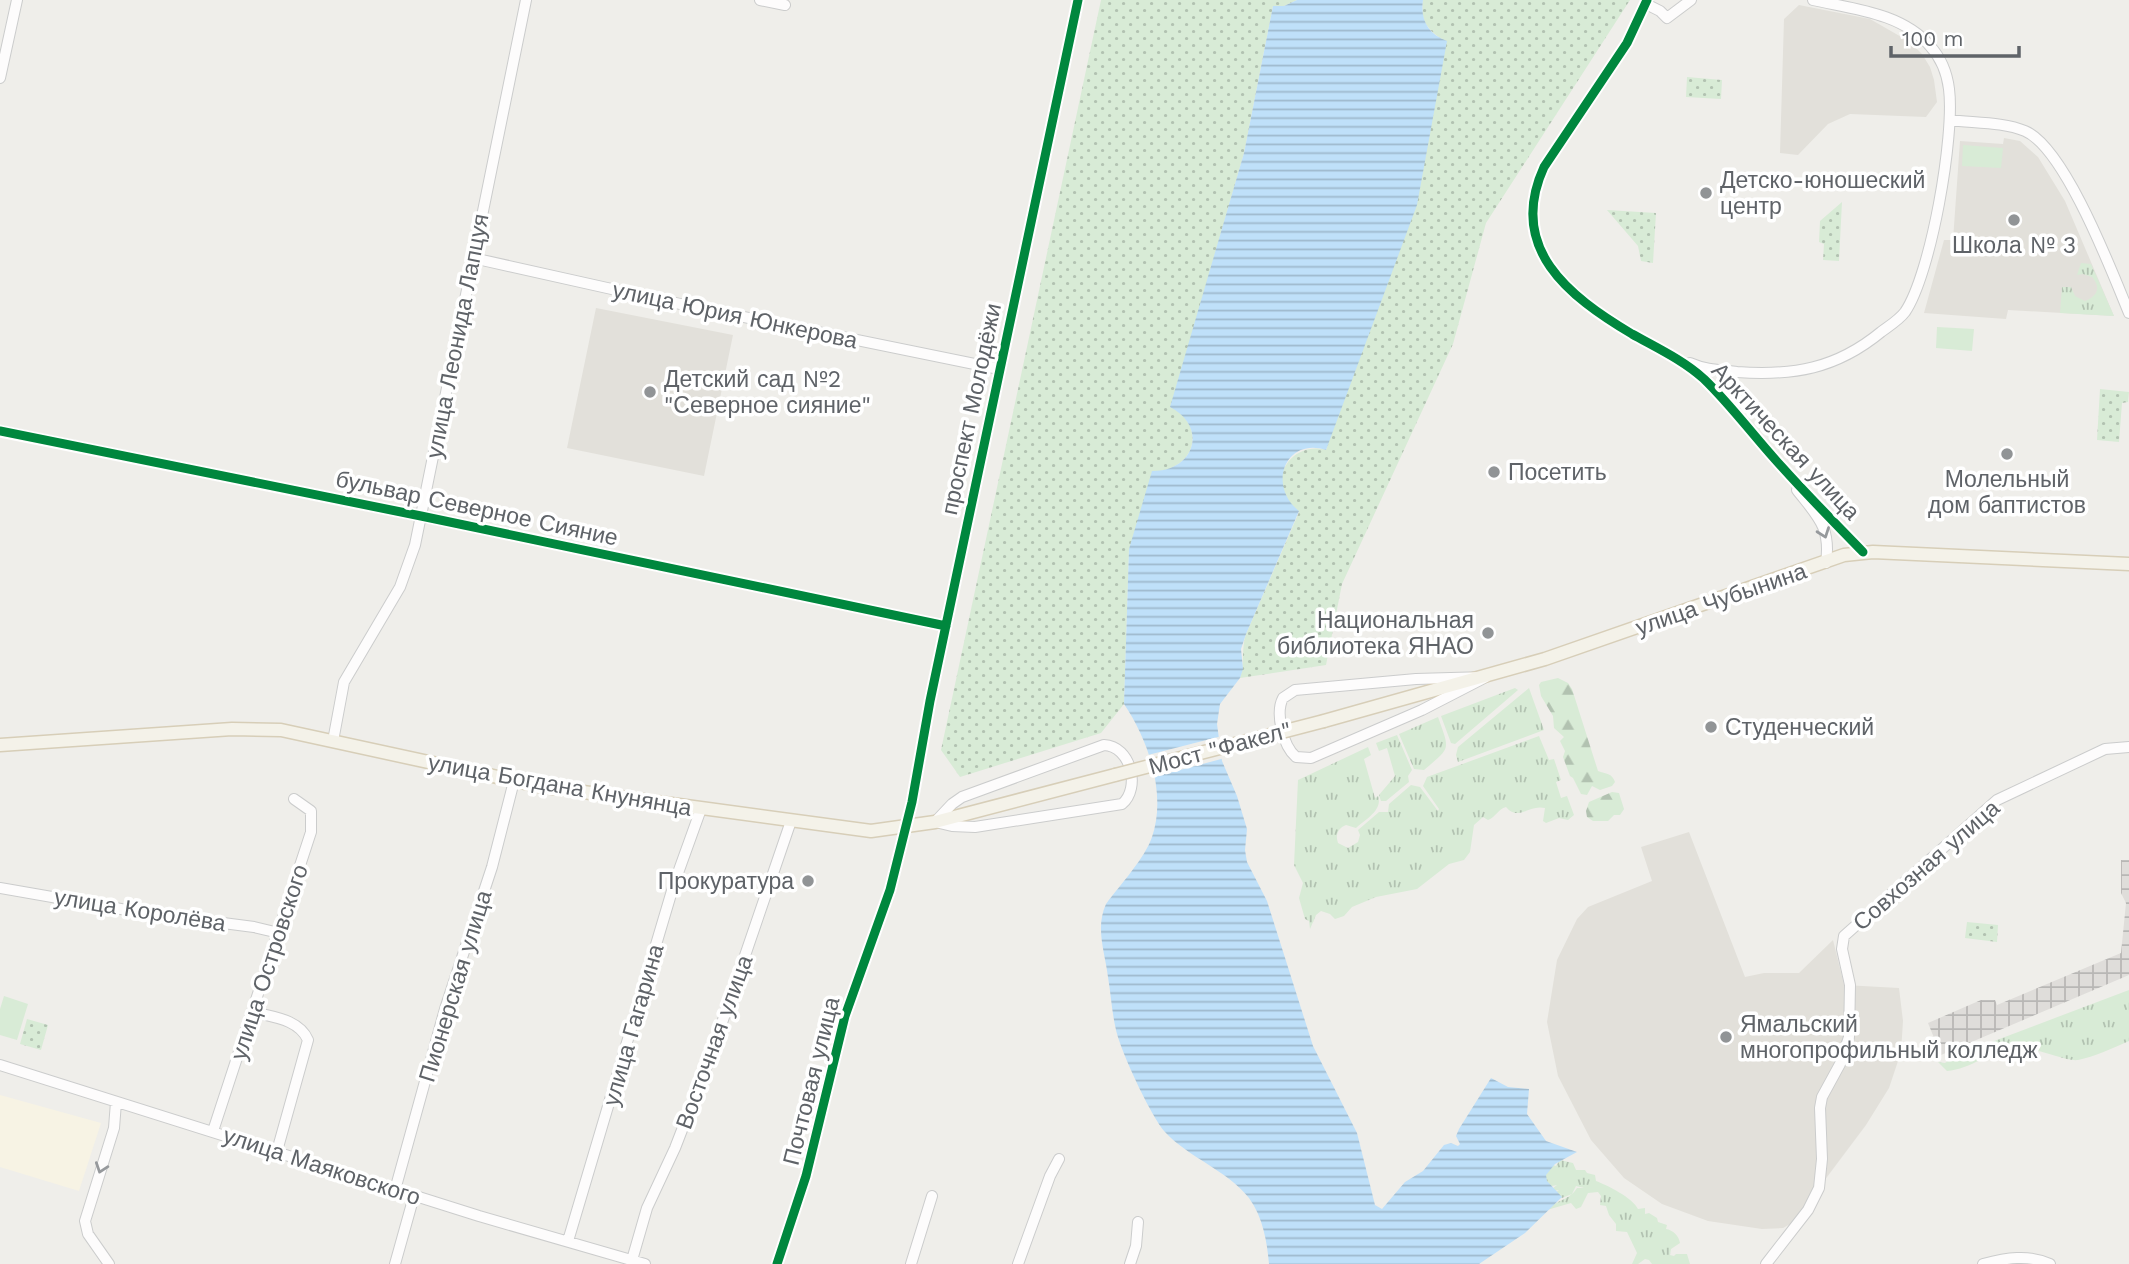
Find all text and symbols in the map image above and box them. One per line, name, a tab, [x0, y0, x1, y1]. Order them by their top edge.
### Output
scale bar	[1891, 14, 2019, 58]
text: 100 m	[1902, 26, 1964, 51]
place label: Детско-юношеский центр	[1720, 167, 1925, 220]
marker: Детско-юношеский центр	[1698, 185, 1714, 201]
street label: улица Леонида Лапцуя	[421, 212, 494, 461]
marker: Школа № 3	[2006, 212, 2022, 228]
place label: Школа № 3	[1952, 232, 2076, 259]
street label: улица Юрия Юнкерова	[610, 276, 860, 355]
street label: проспект Молодёжи	[936, 301, 1007, 517]
street label: Арктическая улица	[1706, 357, 1866, 526]
place label: Детский сад №2 "Северное сияние"	[664, 366, 871, 419]
marker: Детский сад №2 "Северное сияние"	[642, 384, 658, 400]
marker: Молельный дом баптистов	[1999, 446, 2015, 462]
place label: Посетить	[1508, 459, 1607, 486]
marker: Посетить	[1486, 464, 1502, 480]
street label: бульвар Северное Сияние	[333, 465, 620, 552]
place label: Молельный дом баптистов	[1928, 466, 2086, 519]
one-way arrow	[1816, 526, 1830, 539]
street label: улица Чубынина	[1632, 558, 1810, 641]
place label: Национальная библиотека ЯНАО	[1277, 607, 1474, 660]
marker: Национальная библиотека ЯНАО	[1480, 625, 1496, 641]
place label: Студенческий	[1725, 714, 1874, 741]
street label: Мост "Факел"	[1146, 716, 1294, 781]
marker: Студенческий	[1703, 719, 1719, 735]
street label: улица Богдана Кнунянца	[426, 749, 694, 822]
street label: Совхозная улица	[1848, 794, 2005, 936]
street label: улица Островского	[225, 861, 314, 1063]
place label: Прокуратура	[658, 868, 794, 895]
marker: Прокуратура	[800, 873, 816, 889]
street label: улица Королёва	[52, 884, 228, 937]
street label: Пионерская улица	[413, 887, 498, 1085]
street label: улица Гагарина	[598, 941, 670, 1109]
street label: Восточная улица	[670, 951, 759, 1133]
street label: Почтовая улица	[778, 994, 845, 1168]
place label: Ямальский многопрофильный колледж	[1740, 1011, 2038, 1064]
marker: Ямальский многопрофильный колледж	[1718, 1029, 1734, 1045]
street label: улица Маяковского	[220, 1122, 424, 1211]
one-way arrow	[95, 1161, 109, 1174]

